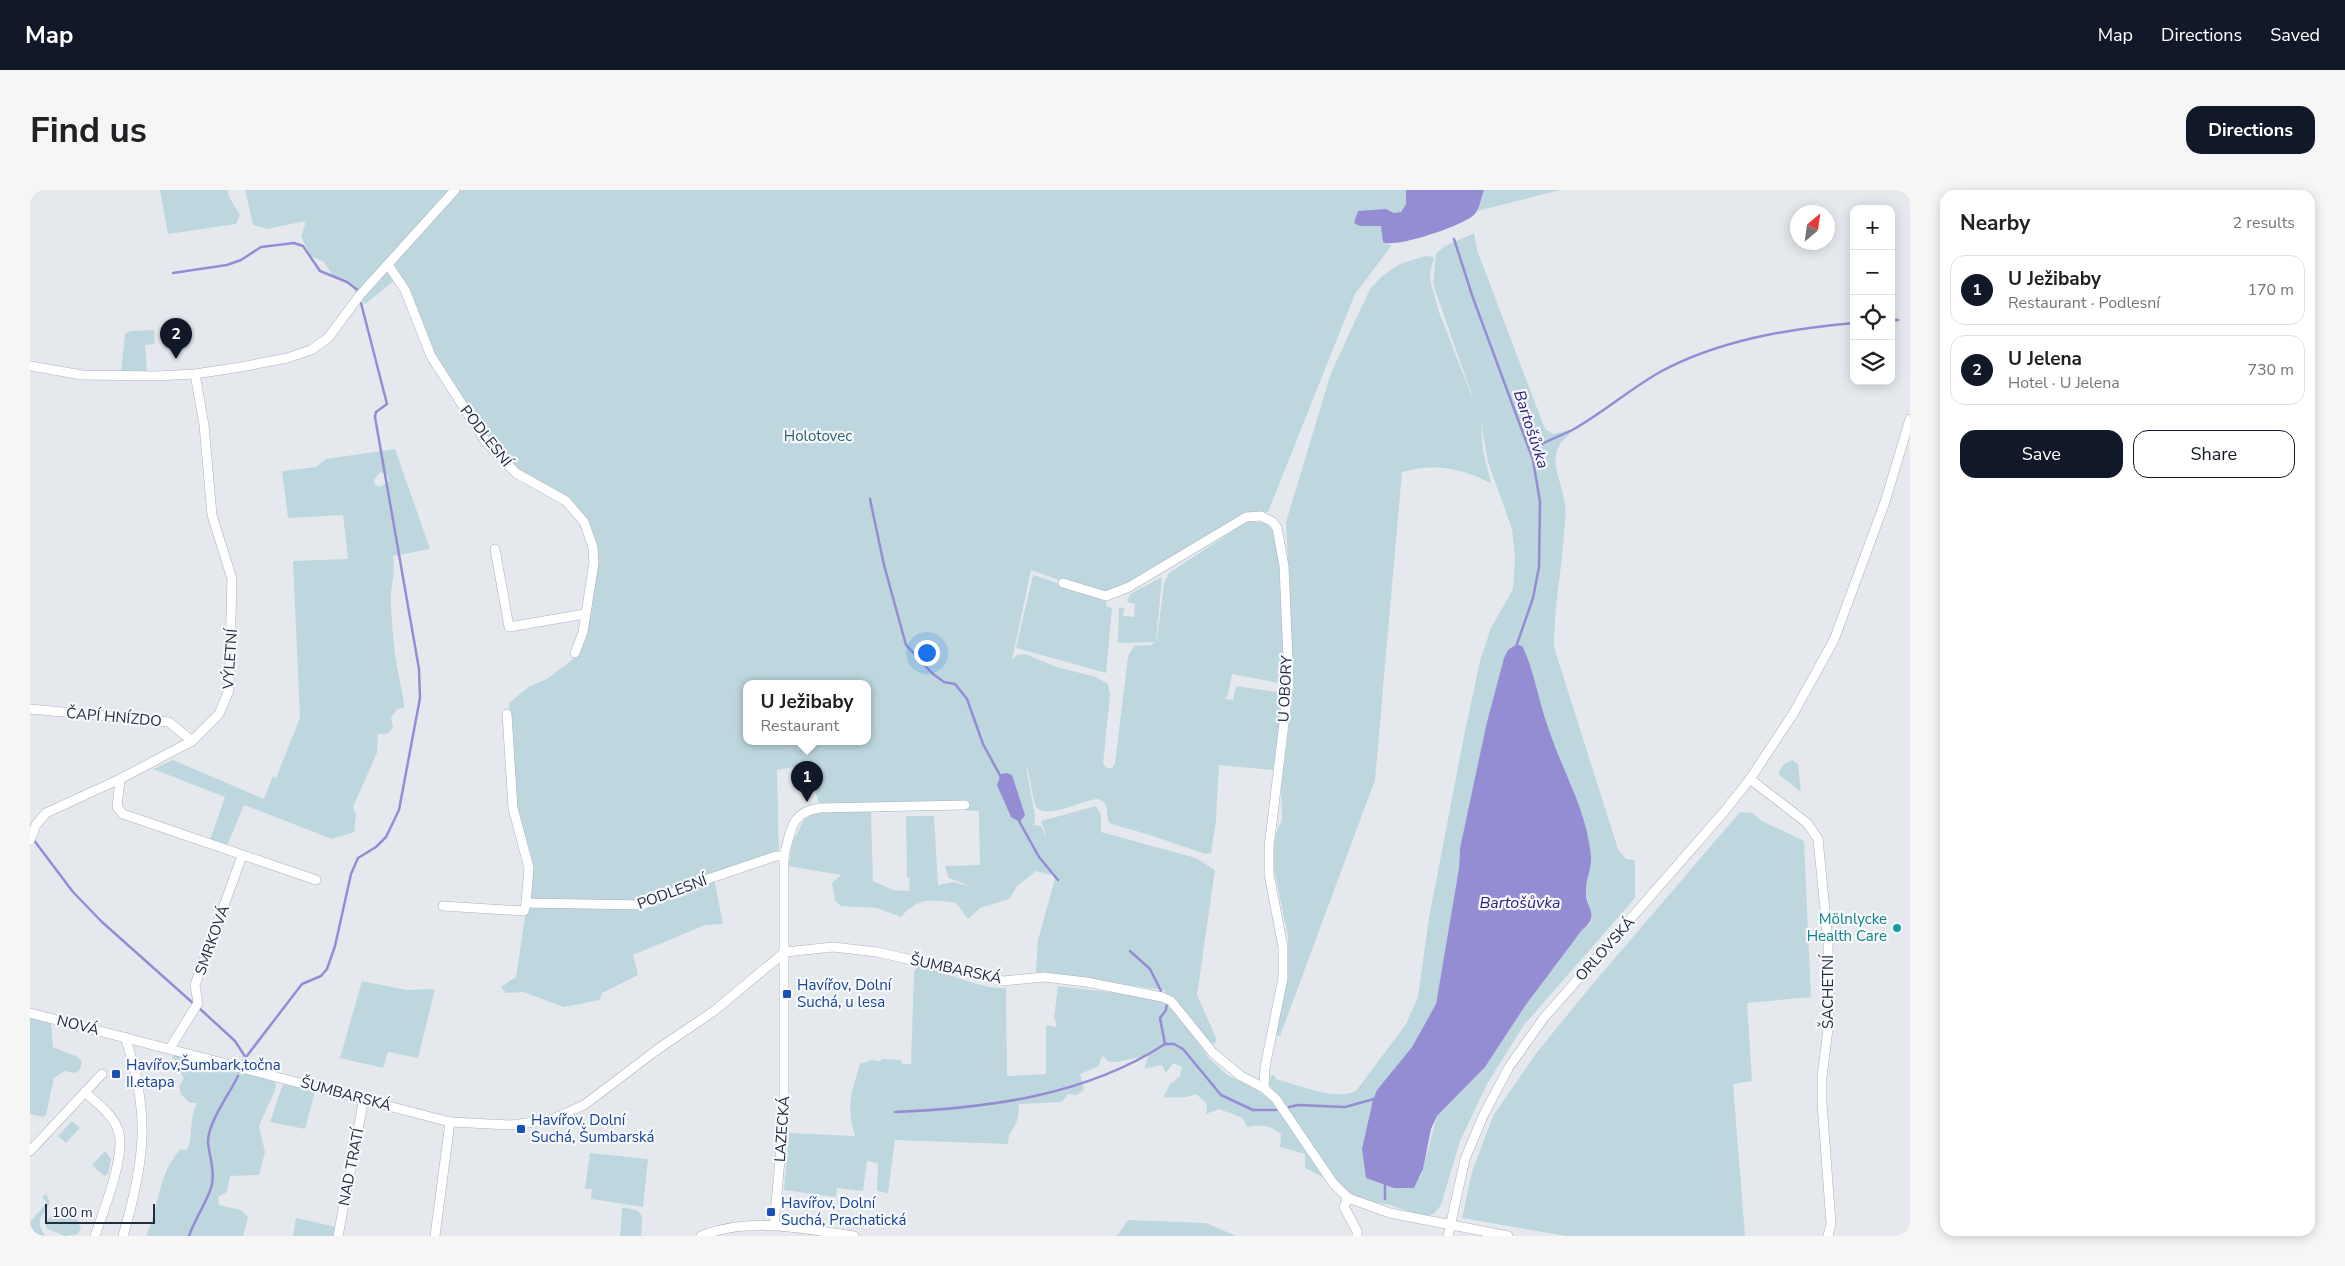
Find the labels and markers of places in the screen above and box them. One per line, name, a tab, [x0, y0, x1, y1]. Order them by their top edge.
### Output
pin: 2	[160, 318, 192, 359]
pin: 1	[791, 761, 823, 802]
place label: Mölnlycke Health Care	[1807, 909, 1887, 946]
marker: Mölnlycke Health Care	[1891, 922, 1903, 934]
place label: Havířov, Dolní Suchá, u lesa	[797, 975, 893, 1012]
marker: Havířov, Dolní Suchá, u lesa	[781, 988, 793, 1000]
place label: Havířov,Šumbark,točna II.etapa	[126, 1054, 281, 1092]
marker: Havířov,Šumbark,točna II.etapa	[110, 1068, 122, 1080]
place label: Havířov, Dolní Suchá, Šumbarská	[531, 1110, 654, 1147]
marker: Havířov, Dolní Suchá, Šumbarská	[515, 1123, 527, 1135]
place label: Havířov, Dolní Suchá, Prachatická	[781, 1193, 906, 1230]
marker: Havířov, Dolní Suchá, Prachatická	[765, 1206, 777, 1218]

